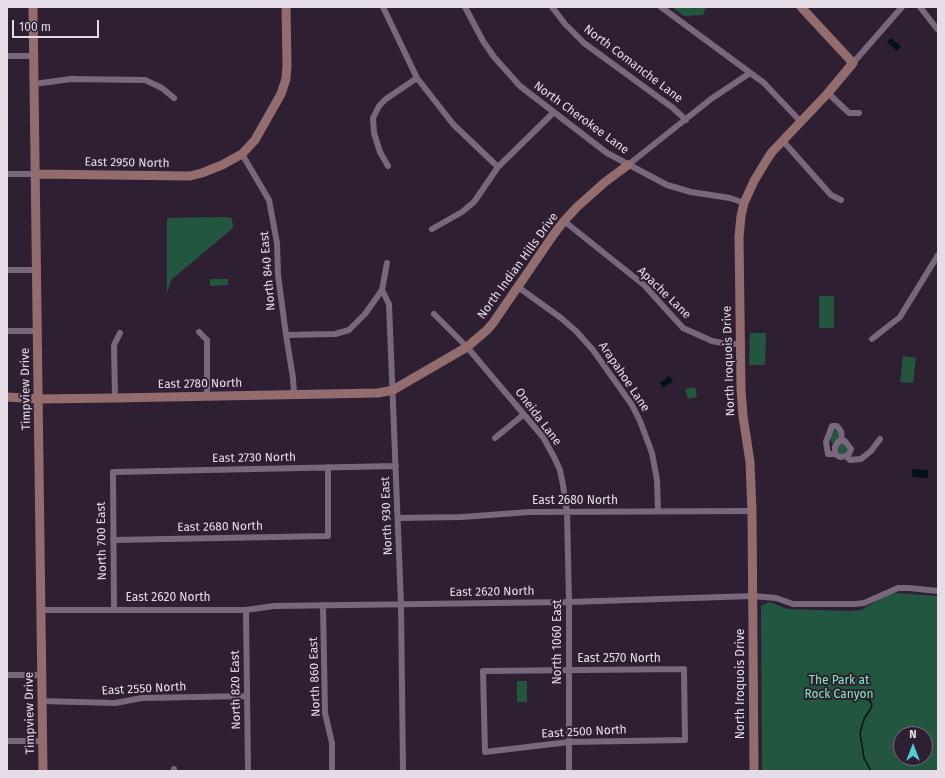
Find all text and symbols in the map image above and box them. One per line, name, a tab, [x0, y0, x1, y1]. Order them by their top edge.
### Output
scale bar	[14, 12, 101, 38]
text: 100 m	[19, 20, 51, 34]
street label: North Comanche Lane	[581, 22, 685, 106]
street label: North Cherokee Lane	[531, 79, 631, 157]
street label: East 2950 North	[84, 155, 170, 171]
street label: North Indian Hills Drive	[475, 210, 561, 322]
street label: North 840 East	[257, 231, 279, 311]
street label: Apache Lane	[634, 264, 694, 322]
street label: North Iroquois Drive	[720, 305, 738, 417]
street label: Arapahoe Lane	[595, 339, 653, 415]
street label: Timpview Drive	[18, 348, 34, 430]
street label: East 2780 North	[158, 376, 242, 392]
street label: Oneida Lane	[512, 385, 564, 449]
street label: East 2730 North	[212, 450, 296, 466]
street label: North 930 East	[378, 476, 396, 556]
street label: East 2680 North	[532, 494, 618, 508]
street label: North 700 East	[94, 502, 110, 580]
street label: East 2680 North	[177, 519, 263, 535]
street label: East 2620 North	[449, 584, 535, 600]
street label: East 2620 North	[125, 591, 211, 605]
street label: North 1060 East	[551, 599, 565, 685]
street label: North Iroquois Drive	[734, 629, 748, 739]
street label: North 860 East	[306, 637, 324, 717]
street label: North 820 East	[228, 650, 244, 730]
street label: East 2570 North	[577, 652, 661, 666]
street label: Timpview Drive	[22, 672, 38, 754]
park label: The Park at Rock Canyon	[804, 674, 874, 702]
street label: East 2550 North	[101, 680, 187, 698]
street label: East 2500 North	[541, 723, 627, 741]
north arrow	[893, 726, 933, 766]
text: N	[909, 728, 917, 741]

